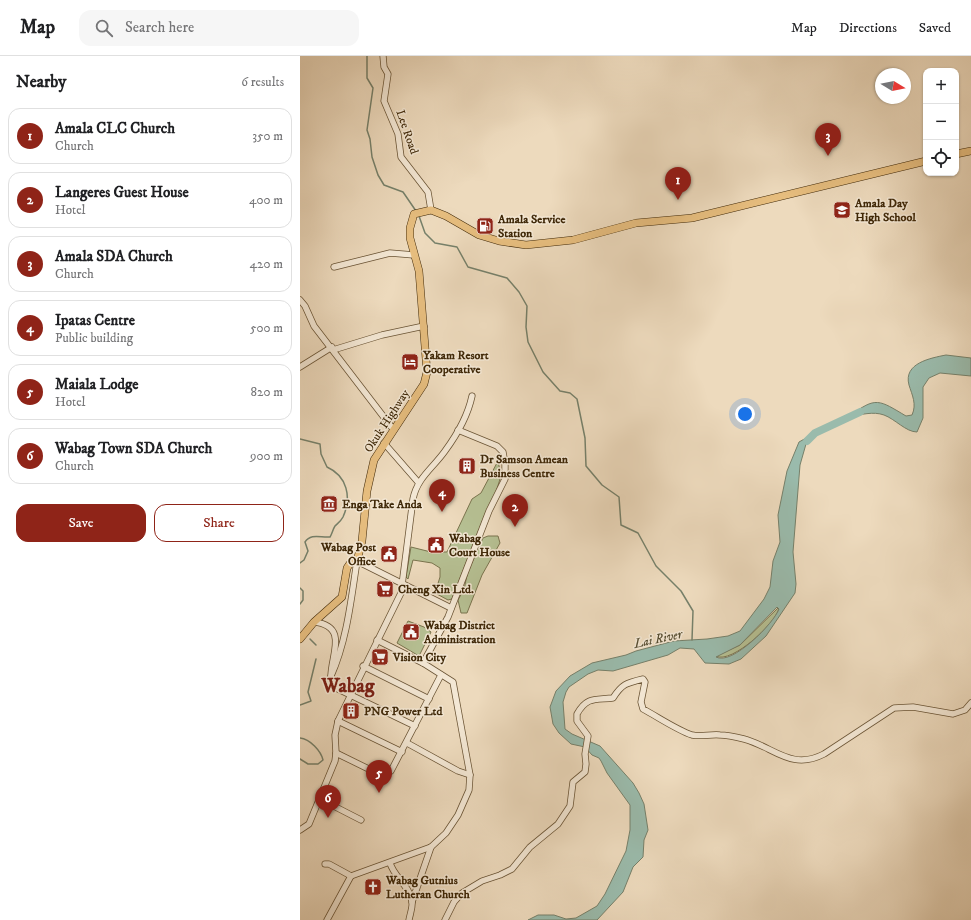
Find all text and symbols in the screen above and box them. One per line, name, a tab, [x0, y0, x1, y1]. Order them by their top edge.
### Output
search box	[79, 10, 359, 46]
text: Map	[20, 16, 55, 39]
icon: search	[93, 17, 115, 39]
text: Search here	[125, 18, 194, 37]
text: Map	[791, 19, 817, 37]
text: Directions	[839, 19, 897, 37]
text: Saved	[919, 19, 951, 37]
north arrow	[875, 68, 911, 104]
map controls	[923, 68, 959, 176]
button: +	[923, 68, 959, 104]
text: Nearby	[16, 71, 66, 93]
text: 6 results	[241, 74, 284, 90]
button: −	[923, 104, 959, 140]
street label: Lee Road	[392, 108, 422, 156]
text: Amala CLC Church	[55, 119, 175, 138]
pin: 3	[815, 123, 841, 156]
text: 1	[28, 128, 32, 144]
text: 350 m	[252, 128, 283, 144]
text: Church	[55, 138, 94, 154]
button: locate	[923, 140, 959, 176]
pin: 1	[665, 167, 691, 200]
text: Langeres Guest House	[55, 183, 189, 202]
text: 2	[27, 192, 33, 208]
text: 400 m	[249, 192, 283, 208]
place label: Amala Day High School	[854, 196, 916, 225]
school or university icon: Amala Day High School	[832, 200, 852, 220]
text: Hotel	[55, 202, 86, 218]
place label: Amala Service Station	[497, 212, 565, 241]
fuel station icon: Amala Service Station	[475, 216, 495, 236]
text: Amala SDA Church	[55, 247, 173, 266]
text: 3	[28, 256, 32, 272]
text: 420 m	[250, 256, 283, 272]
text: Church	[55, 266, 94, 282]
text: Ipatas Centre	[55, 311, 135, 330]
text: 4	[26, 320, 34, 336]
text: 500 m	[250, 320, 283, 336]
text: Public building	[55, 330, 133, 346]
place label: Yakam Resort Cooperative	[422, 348, 489, 377]
hotel icon: Yakam Resort Cooperative	[400, 352, 420, 372]
text: Maiala Lodge	[55, 375, 139, 394]
text: 5	[27, 384, 33, 400]
text: 820 m	[251, 384, 283, 400]
street label: Okuk Highway	[361, 386, 413, 455]
text: Hotel	[55, 394, 86, 410]
your location	[735, 404, 755, 424]
text: Wabag Town SDA Church	[55, 439, 212, 458]
text: 6	[27, 448, 33, 464]
text: 900 m	[250, 448, 283, 464]
place label: Dr Samson Amean Business Centre	[480, 452, 569, 481]
building icon: Dr Samson Amean Business Centre	[457, 456, 477, 476]
text: Church	[55, 458, 94, 474]
pin: 4	[429, 479, 455, 512]
museum icon: Enga Take Anda	[319, 494, 339, 514]
pin: 2	[502, 494, 528, 527]
place label: Enga Take Anda	[342, 497, 423, 512]
button: Save	[16, 504, 146, 542]
button: Share	[154, 504, 284, 542]
place label: Wabag Court House	[448, 531, 510, 560]
public building icon: Wabag Court House	[426, 535, 446, 555]
place label: Wabag Post Office	[320, 540, 376, 569]
public building icon: Wabag Post Office	[379, 544, 399, 564]
supermarket icon: Cheng Xin Ltd.	[375, 579, 395, 599]
place label: Cheng Xin Ltd.	[398, 582, 474, 597]
place label: Wabag District Administration	[423, 618, 496, 647]
public building icon: Wabag District Administration	[401, 622, 421, 642]
water label: Lai River	[631, 626, 685, 652]
supermarket icon: Vision City	[370, 647, 390, 667]
place label: Vision City	[392, 650, 446, 665]
district label: Wabag	[320, 674, 376, 699]
building icon: PNG Power Ltd	[341, 701, 361, 721]
place label: PNG Power Ltd	[364, 704, 443, 719]
pin: 5	[366, 760, 392, 793]
pin: 6	[315, 785, 341, 818]
place label: Wabag Gutnius Lutheran Church	[385, 873, 471, 902]
church icon: Wabag Gutnius Lutheran Church	[363, 877, 383, 897]

